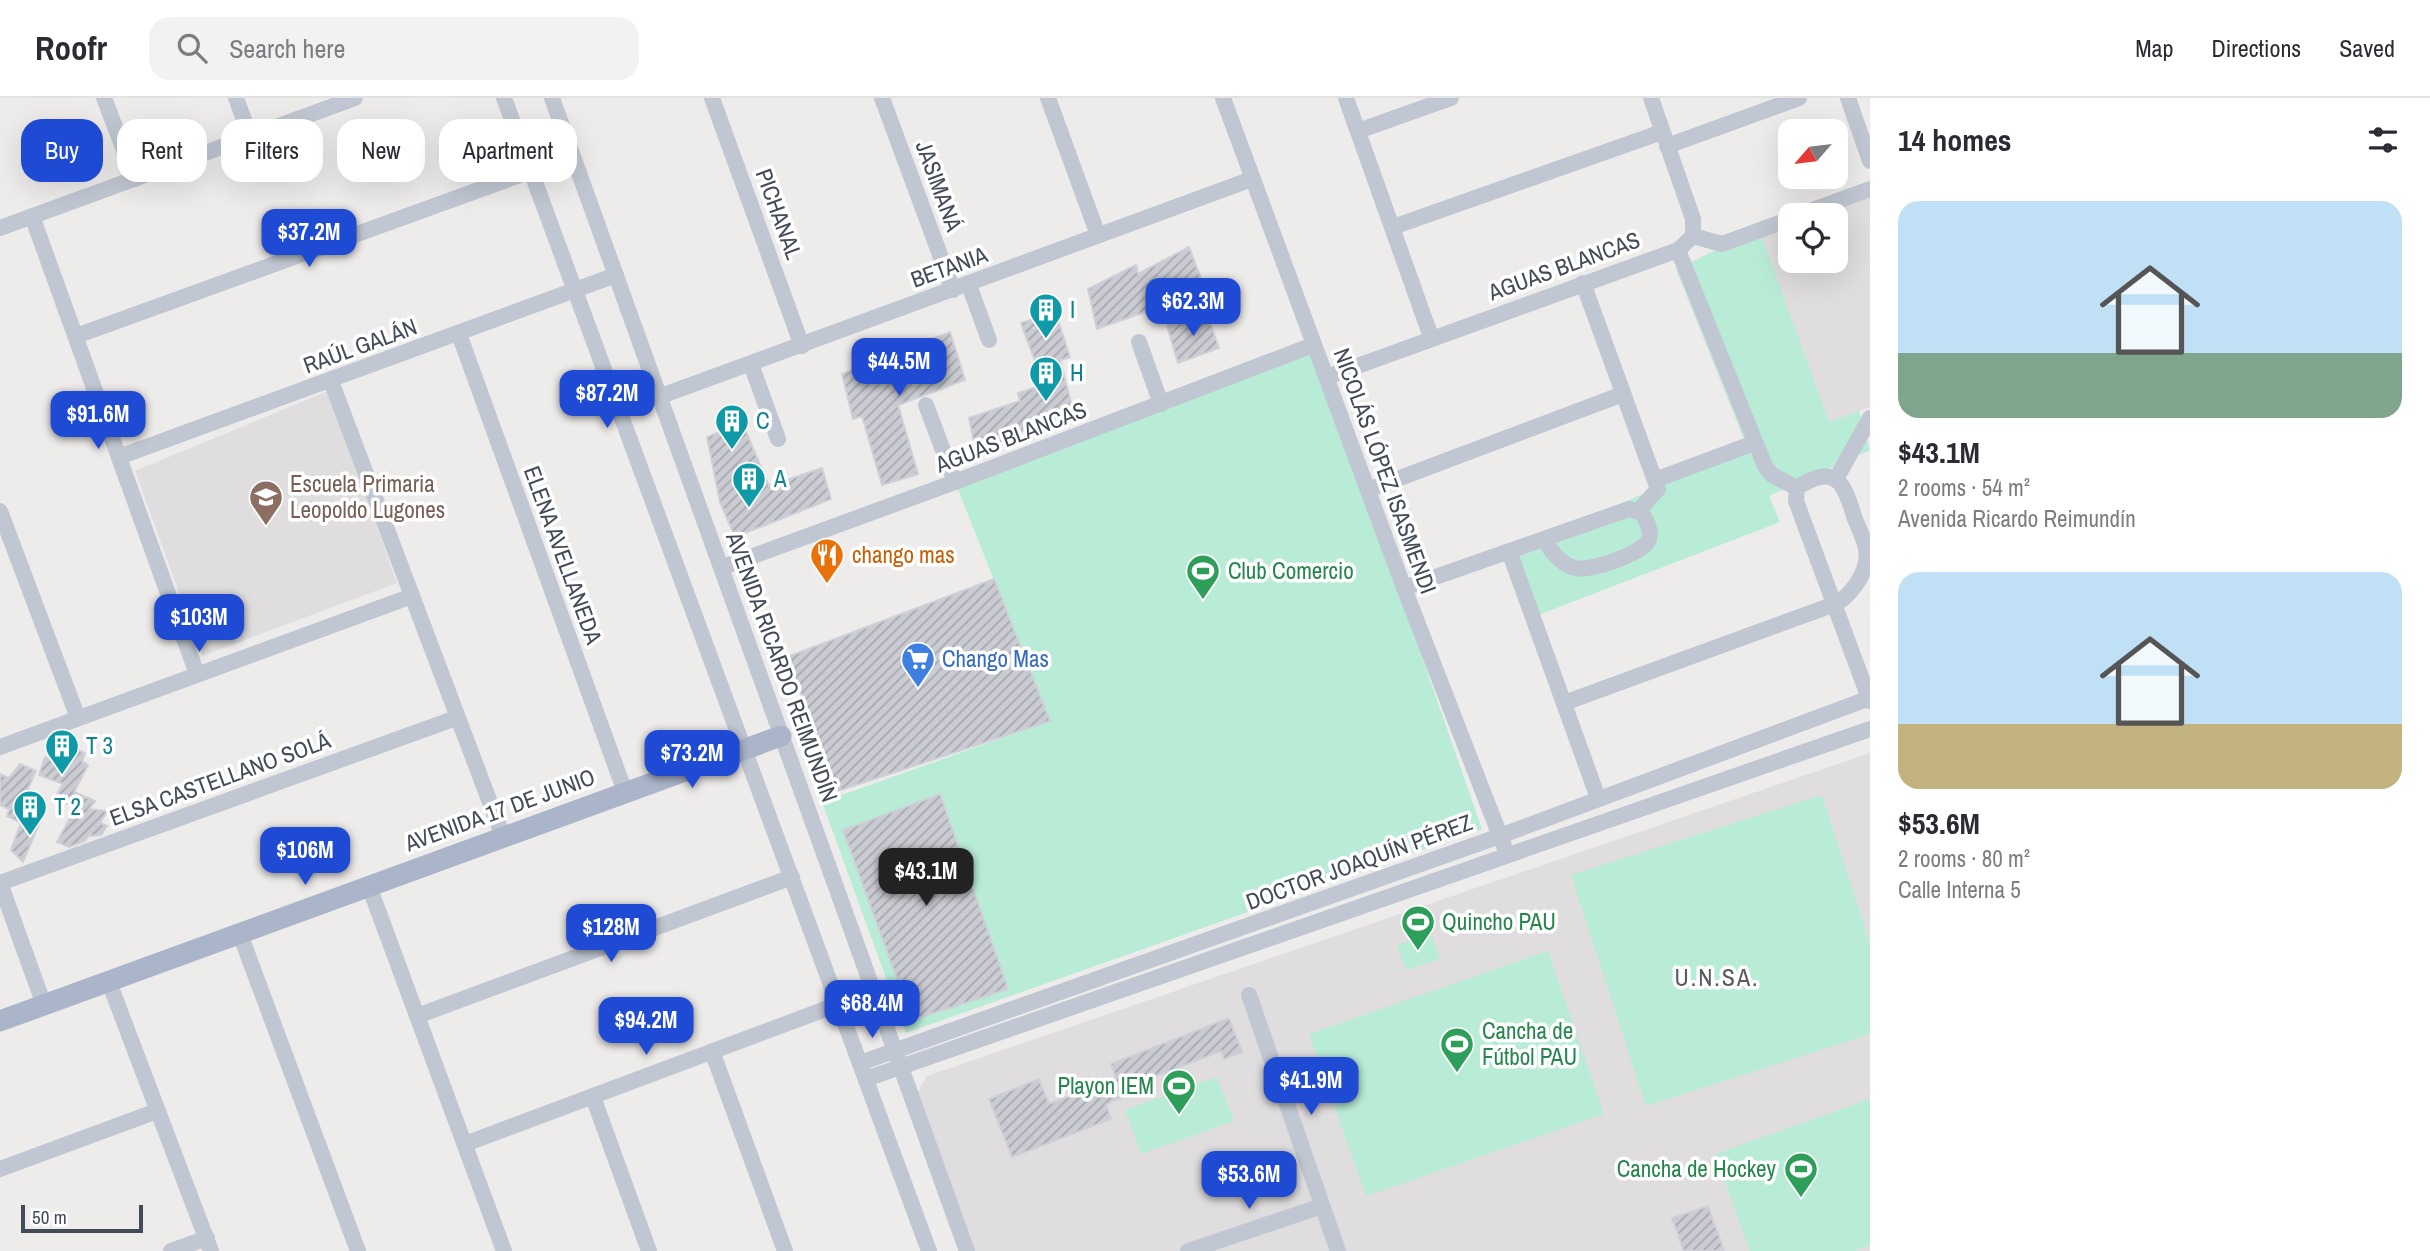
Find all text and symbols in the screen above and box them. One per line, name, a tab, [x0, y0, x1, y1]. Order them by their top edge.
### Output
search box	[149, 17, 639, 80]
text: Roofr	[35, 26, 107, 70]
icon: search	[173, 29, 211, 67]
text: Search here	[229, 31, 345, 66]
text: Map	[2135, 32, 2173, 64]
text: Directions	[2211, 32, 2301, 64]
text: Saved	[2339, 32, 2395, 64]
chip: Buy	[21, 119, 103, 182]
chip: Rent	[117, 119, 207, 182]
chip: Filters	[221, 119, 323, 182]
chip: New	[337, 119, 425, 182]
chip: Apartment	[439, 119, 577, 182]
north arrow	[1778, 119, 1848, 189]
map controls	[1778, 119, 1848, 273]
text: 14 homes	[1898, 120, 2012, 160]
icon: filters	[2364, 121, 2402, 159]
street label: JASIMANÁ	[909, 136, 970, 236]
street label: PICHANAL	[749, 164, 810, 264]
button: locate	[1778, 203, 1848, 273]
pin: $37.2M	[252, 209, 366, 269]
text: $37.2M	[278, 216, 340, 247]
street label: AGUAS BLANCAS	[1483, 224, 1644, 308]
street label: BETANIA	[906, 238, 992, 295]
icon: home	[2087, 247, 2213, 373]
pin: $62.3M	[1136, 278, 1250, 338]
text: $62.3M	[1162, 285, 1224, 316]
building icon: I	[1027, 291, 1065, 340]
place label: I	[1070, 294, 1075, 325]
street label: RAÚL GALÁN	[299, 311, 421, 380]
pin: $44.5M	[842, 338, 956, 398]
street label: NICOLÁS LÓPEZ ISASMENDI	[1327, 344, 1444, 598]
text: $44.5M	[868, 345, 930, 376]
building icon: H	[1027, 354, 1065, 403]
place label: H	[1070, 357, 1084, 388]
pin: $87.2M	[550, 370, 664, 430]
text: $87.2M	[576, 377, 638, 408]
pin: $91.6M	[41, 392, 155, 451]
street label: AGUAS BLANCAS	[930, 394, 1091, 480]
text: $91.6M	[67, 398, 129, 429]
building icon: C	[713, 402, 751, 451]
place label: C	[756, 405, 770, 436]
text: $43.1M	[1898, 432, 1980, 472]
building icon: A	[730, 460, 768, 509]
street label: ELENA AVELLANEDA	[517, 462, 610, 649]
place label: A	[773, 463, 787, 494]
place label: Escuela Primaria Leopoldo Lugones	[290, 468, 445, 525]
text: 2 rooms · 54 m²	[1898, 472, 2030, 503]
school or university icon: Escuela Primaria Leopoldo Lugones	[247, 478, 285, 527]
text: Avenida Ricardo Reimundín	[1898, 503, 2136, 534]
street label: AVENIDA RICARDO REIMUNDÍN	[719, 527, 846, 806]
restaurant icon: chango mas	[808, 536, 846, 585]
place label: chango mas	[852, 539, 955, 570]
sports icon: Club Comercio	[1184, 552, 1222, 601]
place label: Club Comercio	[1228, 555, 1354, 586]
pin: $103M	[150, 594, 248, 654]
text: $103M	[170, 601, 228, 632]
icon: home	[2087, 618, 2213, 744]
supermarket icon: Chango Mas	[899, 640, 937, 689]
place label: Chango Mas	[942, 643, 1049, 674]
street label: ELSA CASTELLANO SOLÁ	[105, 724, 335, 833]
building icon: T 3	[43, 727, 81, 776]
place label: T 3	[86, 730, 113, 761]
pin: $73.2M	[635, 730, 749, 790]
text: $73.2M	[661, 737, 723, 768]
street label: AVENIDA 17 DE JUNIO	[400, 761, 599, 859]
building icon: T 2	[11, 788, 49, 837]
place label: T 2	[54, 791, 81, 822]
text: $53.6M	[1898, 803, 1980, 843]
street label: DOCTOR JOAQUÍN PÉREZ	[1241, 806, 1477, 917]
pin: $106M	[256, 828, 354, 887]
text: $106M	[276, 834, 334, 865]
text: 2 rooms · 80 m²	[1898, 843, 2030, 874]
pin: $43.1M	[869, 848, 983, 908]
text: $43.1M	[895, 855, 957, 886]
text: Calle Interna 5	[1898, 874, 2021, 905]
sports icon: Quincho PAU	[1399, 903, 1437, 952]
pin: $128M	[562, 904, 660, 964]
place label: Quincho PAU	[1442, 906, 1556, 937]
text: $128M	[582, 911, 640, 942]
district label: U.N.SA.	[1674, 961, 1760, 993]
pin: $68.4M	[815, 981, 929, 1040]
text: $68.4M	[841, 987, 903, 1018]
pin: $94.2M	[589, 998, 703, 1057]
text: $94.2M	[615, 1004, 677, 1035]
place label: Cancha de Fútbol PAU	[1482, 1015, 1577, 1072]
sports icon: Cancha de Fútbol PAU	[1438, 1025, 1476, 1074]
pin: $41.9M	[1254, 1058, 1368, 1117]
text: $41.9M	[1280, 1064, 1342, 1095]
sports icon: Playon IEM	[1160, 1067, 1198, 1116]
place label: Playon IEM	[1058, 1070, 1154, 1101]
sports icon: Cancha de Hockey	[1782, 1150, 1820, 1199]
pin: $53.6M	[1192, 1152, 1306, 1211]
place label: Cancha de Hockey	[1617, 1153, 1777, 1184]
text: $53.6M	[1218, 1158, 1280, 1189]
scale bar	[21, 1202, 144, 1234]
text: 50 m	[32, 1204, 67, 1230]

